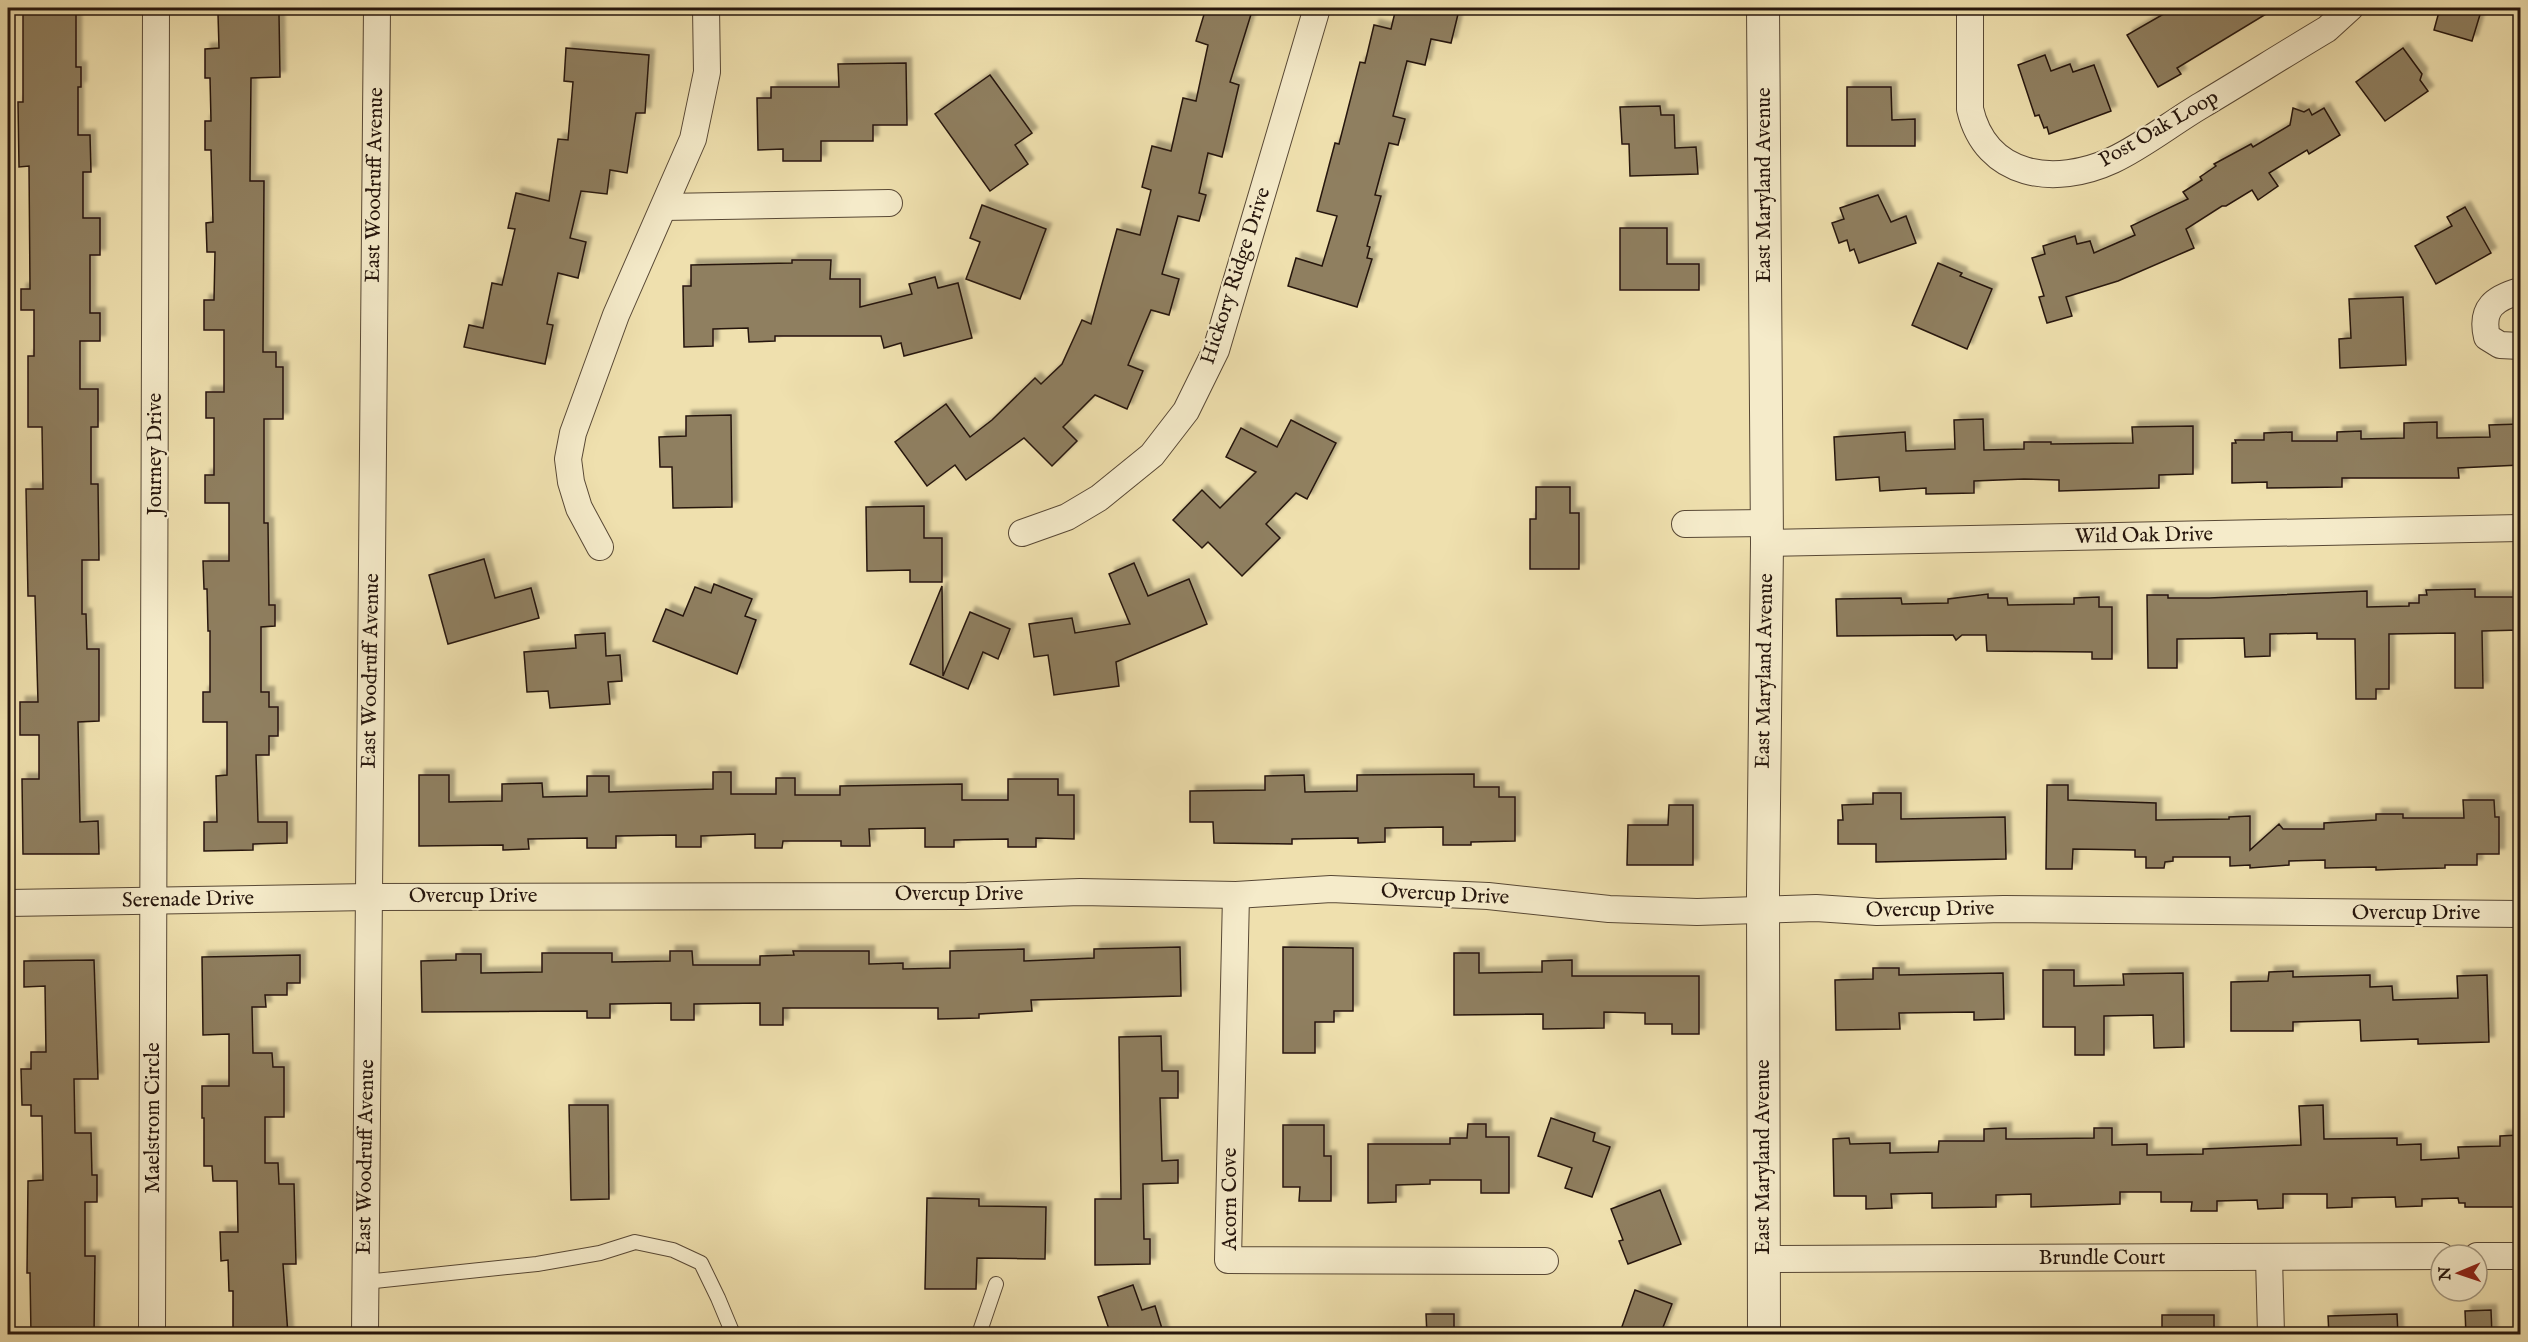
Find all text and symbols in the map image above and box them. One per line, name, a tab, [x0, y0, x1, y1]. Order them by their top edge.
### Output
street label: Post Oak Loop	[2094, 84, 2224, 174]
street label: East Woodruff Avenue	[360, 87, 390, 283]
street label: East Maryland Avenue	[1751, 87, 1778, 283]
street label: Hickory Ridge Drive	[1195, 184, 1277, 368]
street label: Journey Drive	[142, 392, 169, 517]
street label: Wild Oak Drive	[2075, 521, 2214, 551]
street label: East Woodruff Avenue	[356, 573, 386, 769]
street label: East Maryland Avenue	[1750, 573, 1780, 769]
street label: Overcup Drive	[1380, 878, 1510, 912]
street label: Overcup Drive	[895, 881, 1024, 908]
street label: Overcup Drive	[409, 883, 538, 910]
street label: Serenade Drive	[122, 885, 255, 915]
street label: Overcup Drive	[1865, 895, 1995, 925]
street label: Overcup Drive	[2352, 900, 2481, 927]
street label: Maelstrom Circle	[140, 1042, 167, 1194]
street label: East Woodruff Avenue	[351, 1059, 381, 1255]
street label: East Maryland Avenue	[1750, 1059, 1777, 1255]
street label: Acorn Cove	[1217, 1147, 1244, 1251]
north arrow	[2429, 1243, 2489, 1303]
street label: Brundle Court	[2039, 1245, 2165, 1272]
text: N	[2436, 1266, 2456, 1282]

